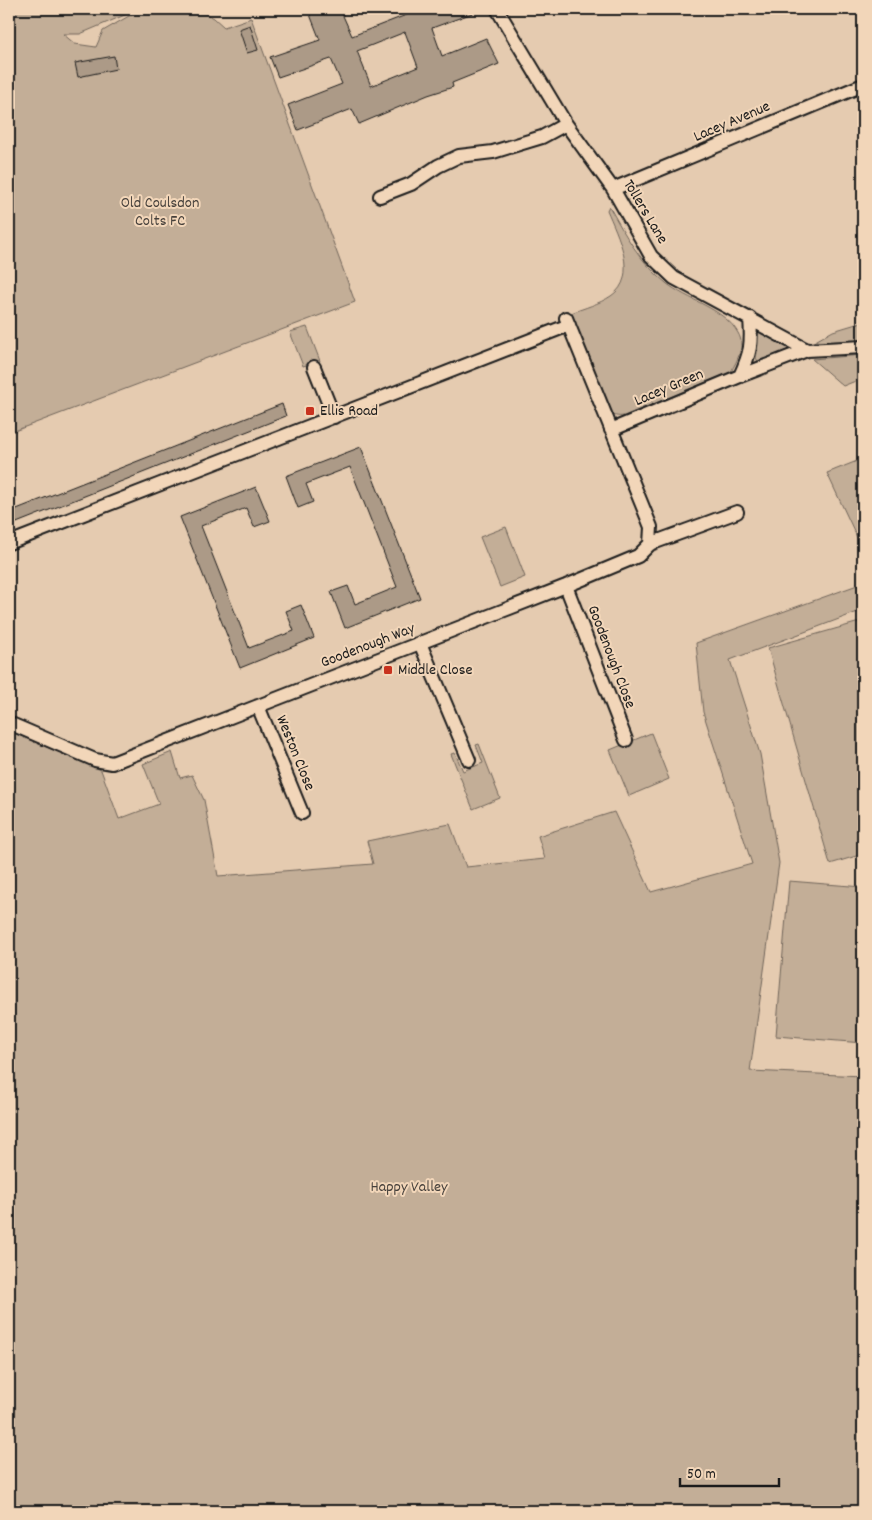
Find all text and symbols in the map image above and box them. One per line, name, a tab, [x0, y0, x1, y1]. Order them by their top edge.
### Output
street label: Lacey Avenue	[690, 96, 774, 148]
street label: Tollers Lane	[617, 175, 673, 249]
park label: Old Coulsdon Colts FC	[121, 192, 199, 233]
street label: Lacey Green	[631, 363, 707, 413]
place label: Ellis Road	[320, 400, 378, 423]
marker: Ellis Road	[304, 405, 316, 417]
street label: Goodenough Close	[581, 602, 641, 712]
street label: Goodenough Way	[317, 617, 419, 675]
place label: Middle Close	[398, 659, 472, 682]
marker: Middle Close	[382, 664, 394, 676]
street label: Weston Close	[269, 712, 321, 794]
park label: Happy Valley	[371, 1176, 448, 1199]
scale bar	[680, 1455, 778, 1487]
text: 50 m	[687, 1464, 716, 1486]

